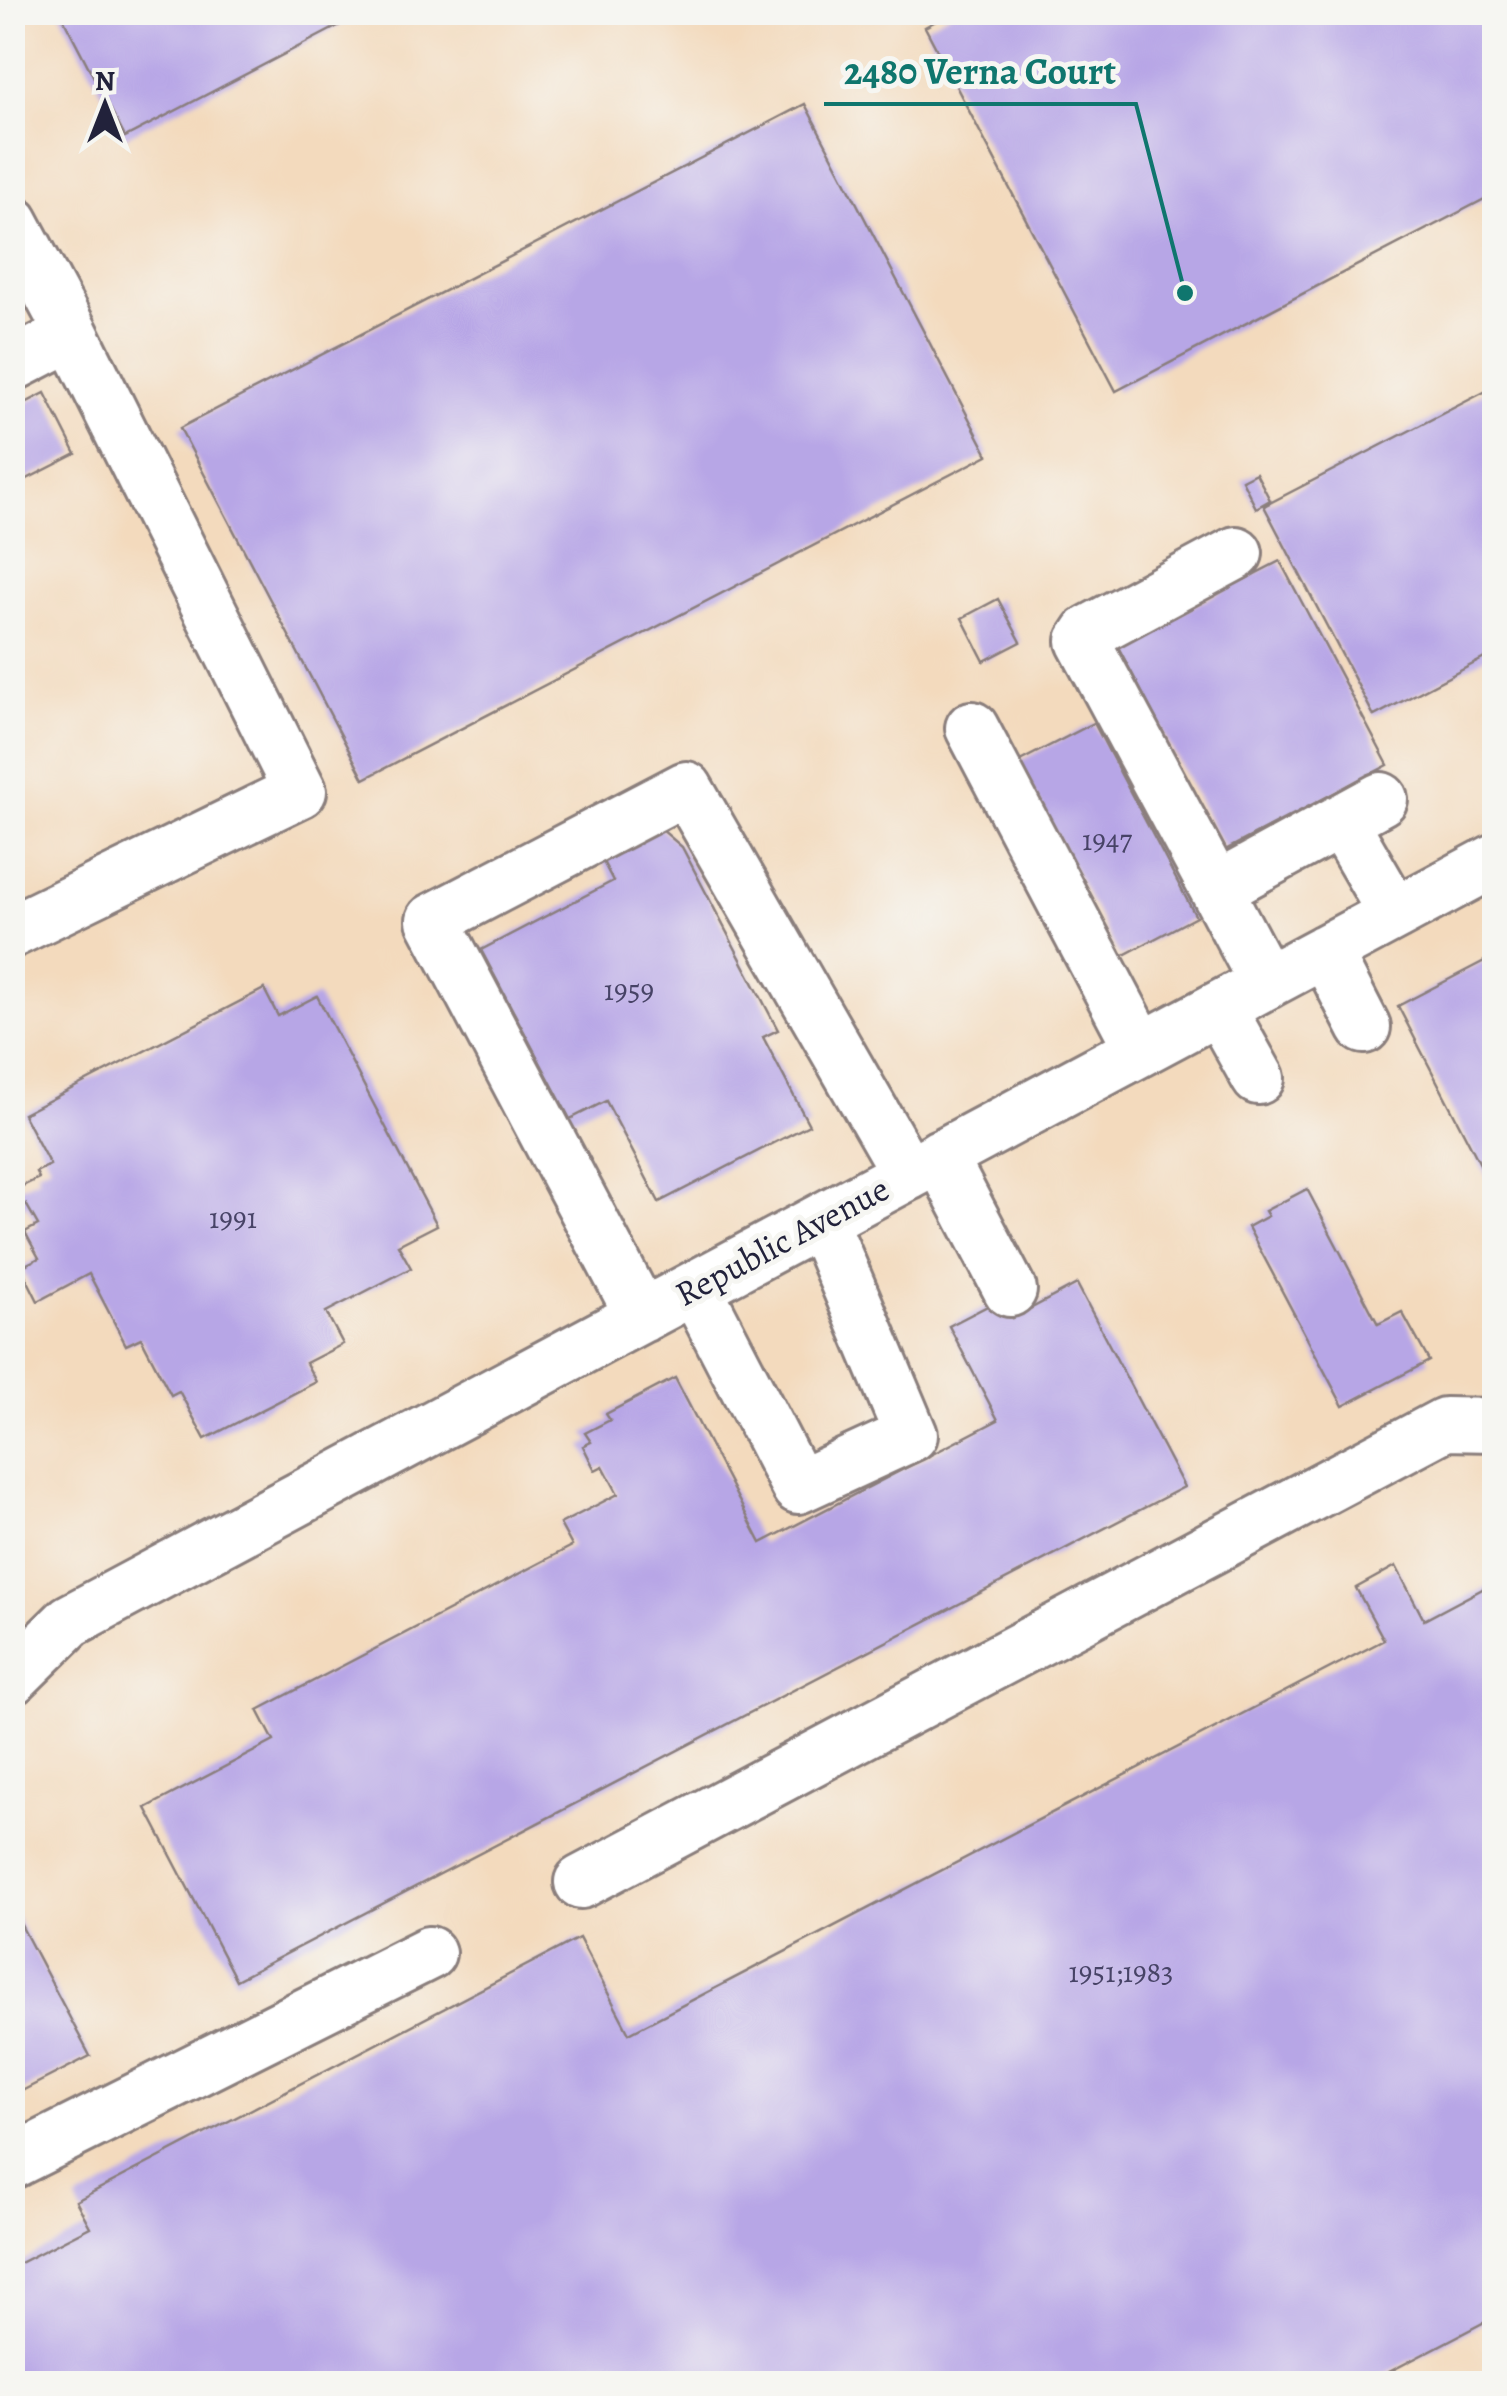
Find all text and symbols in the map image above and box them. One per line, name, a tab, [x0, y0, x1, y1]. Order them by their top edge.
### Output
callout: 2480 Verna Court	[824, 36, 1136, 104]
text: 2480 Verna Court	[844, 45, 1116, 97]
north arrow	[55, 55, 155, 155]
text: N	[95, 62, 115, 100]
house number: 1947	[1082, 820, 1132, 860]
house number: 1959	[604, 970, 654, 1010]
street label: Republic Avenue	[667, 1164, 897, 1318]
house number: 1991	[209, 1198, 257, 1238]
house number: 1951;1983	[1068, 1952, 1174, 1992]

